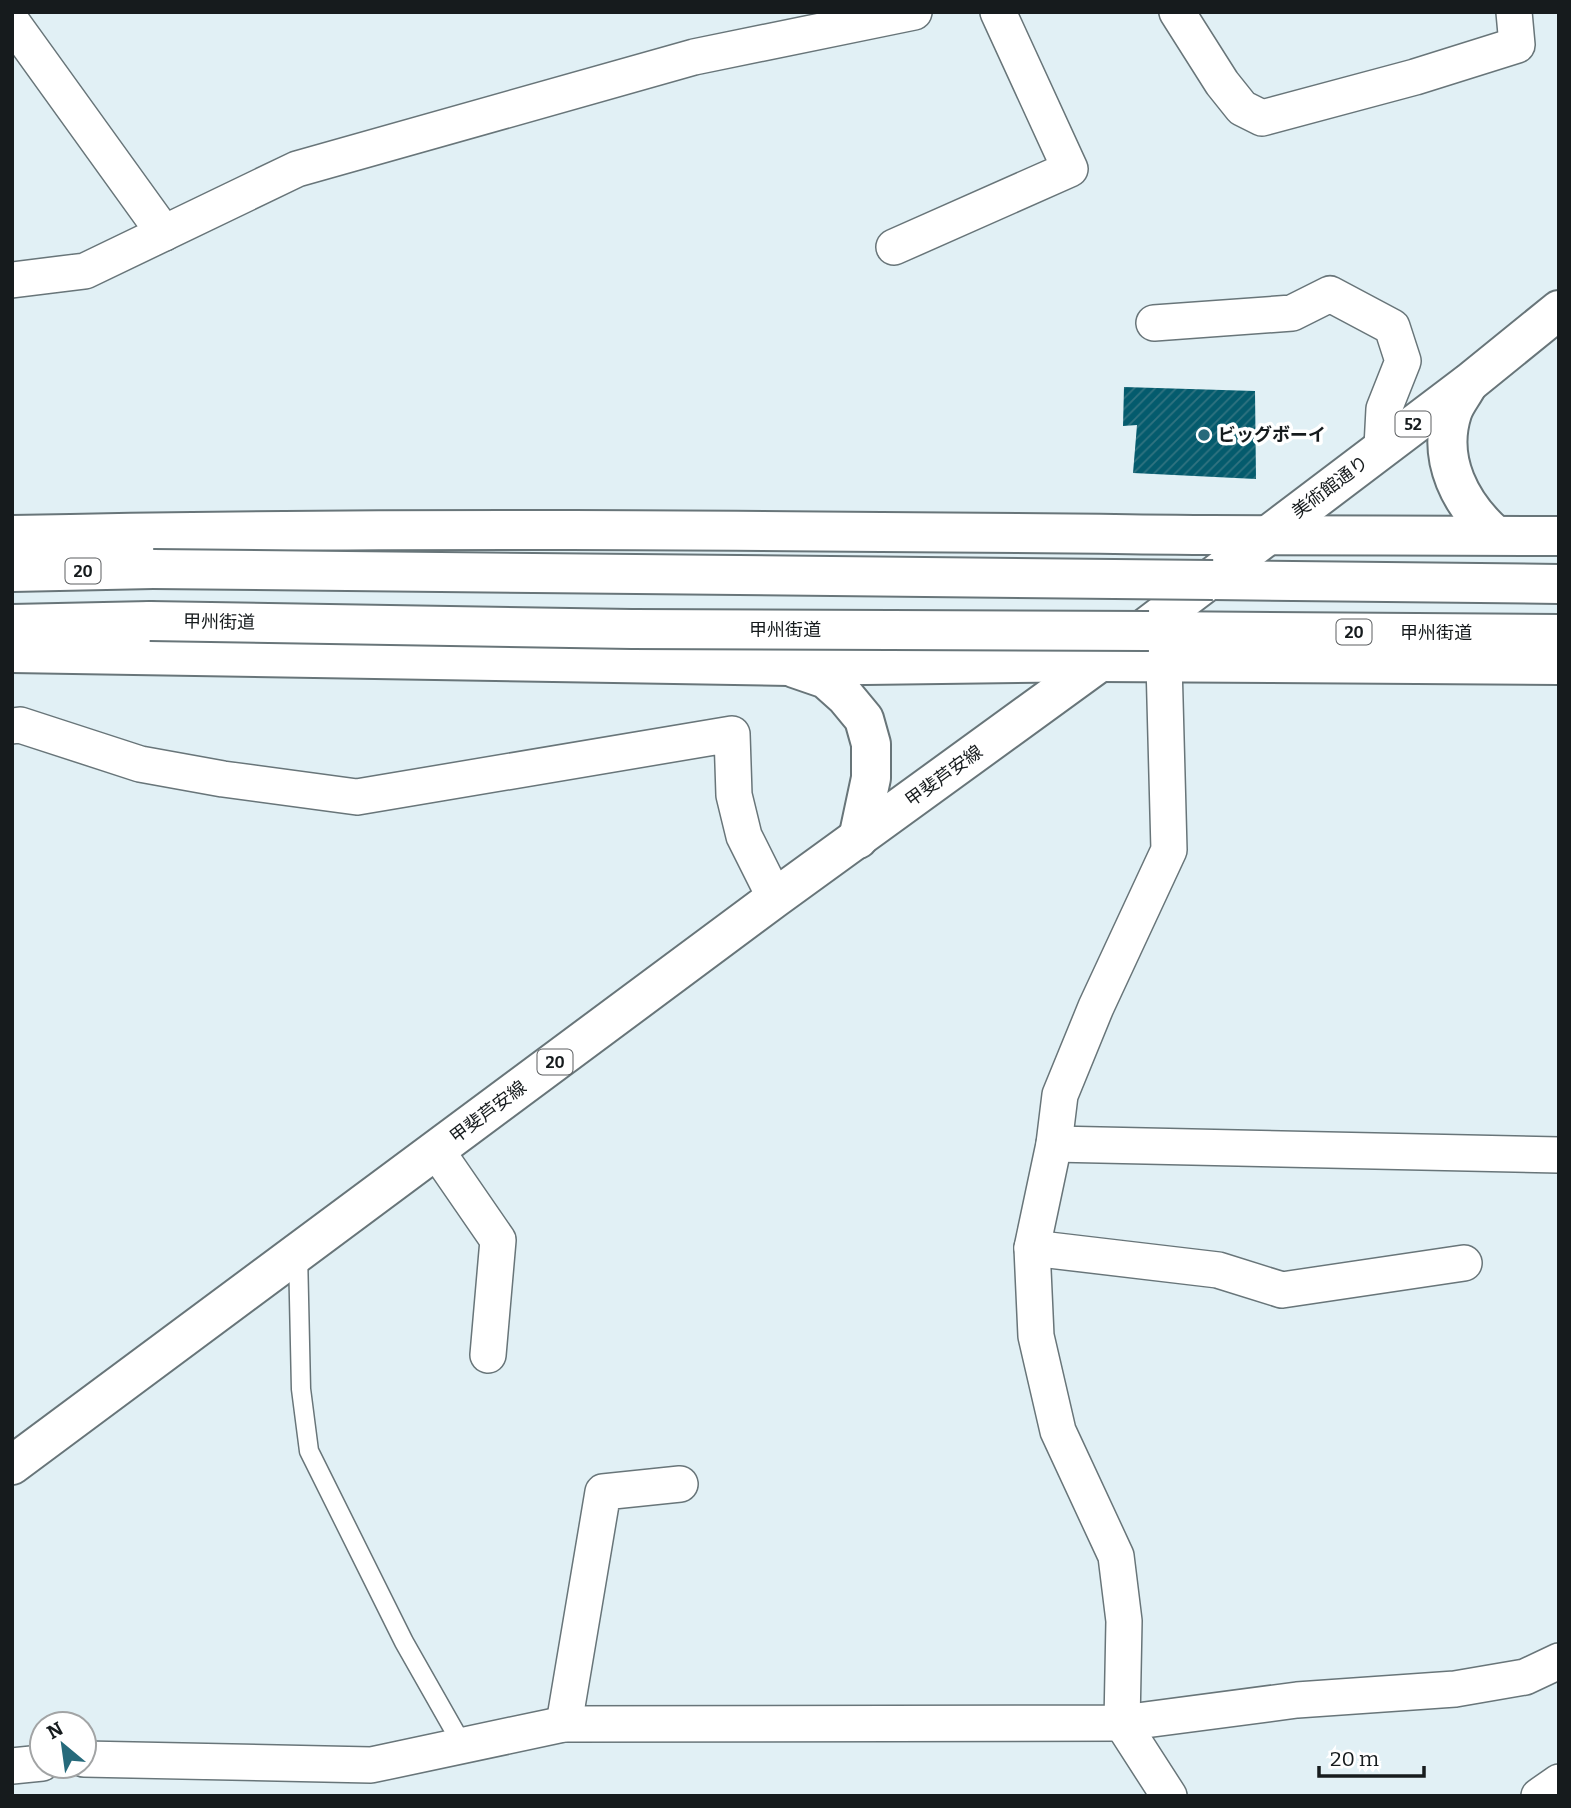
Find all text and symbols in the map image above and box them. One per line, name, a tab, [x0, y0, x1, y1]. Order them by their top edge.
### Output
road number: 52	[1396, 412, 1430, 436]
place label: ビッグボーイ	[1218, 424, 1326, 446]
marker: ビッグボーイ	[1196, 427, 1212, 443]
street label: 美術館通り	[1287, 451, 1373, 523]
road number: 20	[66, 558, 100, 584]
street label: 甲州街道	[183, 610, 255, 634]
street label: 甲州街道	[749, 619, 821, 641]
road number: 20	[1336, 620, 1372, 645]
street label: 甲州街道	[1400, 622, 1472, 644]
street label: 甲斐芦安線	[901, 741, 987, 811]
road number: 20	[538, 1050, 572, 1074]
street label: 甲斐芦安線	[445, 1076, 531, 1148]
north arrow	[28, 1710, 98, 1780]
text: N	[43, 1717, 67, 1744]
scale bar	[1319, 1734, 1424, 1778]
text: 20 m	[1330, 1746, 1379, 1772]

